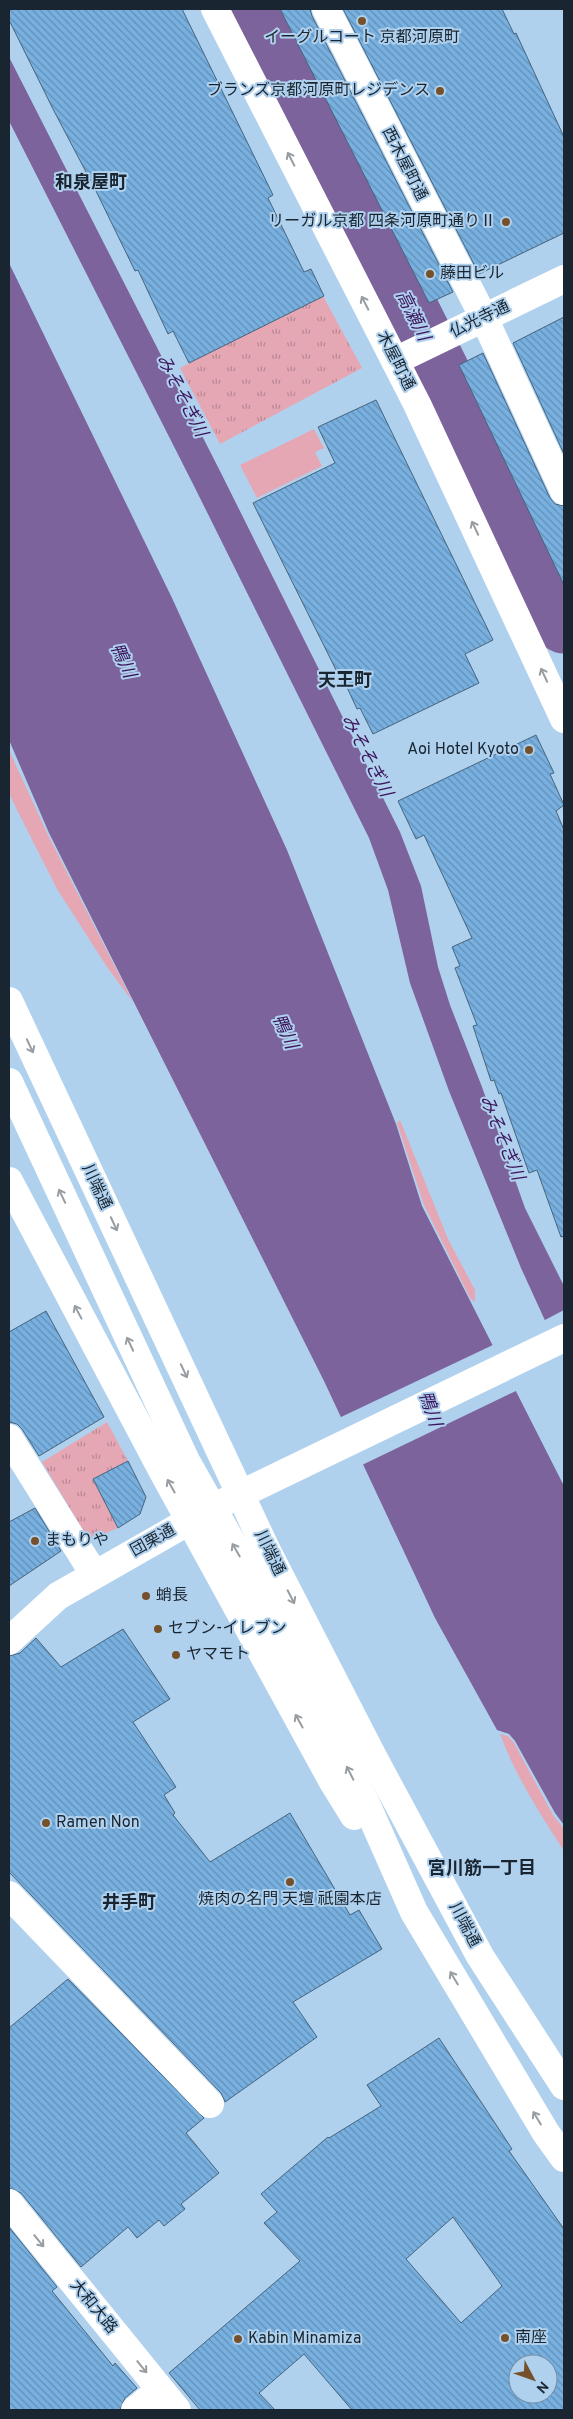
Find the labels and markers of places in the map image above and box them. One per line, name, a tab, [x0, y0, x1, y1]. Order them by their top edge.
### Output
marker: イーグルコート 京都河原町	[356, 15, 368, 27]
place label: イーグルコート 京都河原町	[264, 28, 460, 48]
place label: ブランズ京都河原町レジデンス	[207, 81, 430, 101]
marker: ブランズ京都河原町レジデンス	[434, 85, 446, 97]
place label: リーガル京都 四条河原町通りⅡ	[268, 212, 496, 232]
marker: リーガル京都 四条河原町通りⅡ	[500, 216, 512, 228]
place label: 藤田ビル	[440, 264, 504, 284]
marker: 藤田ビル	[424, 268, 436, 280]
place label: Aoi Hotel Kyoto	[407, 740, 519, 760]
marker: Aoi Hotel Kyoto	[523, 744, 535, 756]
place label: まもりや	[45, 1531, 109, 1551]
marker: まもりや	[29, 1535, 41, 1547]
place label: 蛸長	[156, 1586, 188, 1606]
marker: 蛸長	[140, 1590, 152, 1602]
place label: セブン-イレブン	[168, 1619, 286, 1639]
marker: セブン-イレブン	[152, 1623, 164, 1635]
place label: ヤマモト	[186, 1645, 250, 1665]
marker: ヤマモト	[170, 1649, 182, 1661]
place label: Ramen Non	[56, 1813, 140, 1833]
marker: Ramen Non	[40, 1817, 52, 1829]
marker: 焼肉の名門 天壇 祇園本店	[284, 1876, 296, 1888]
place label: 焼肉の名門 天壇 祇園本店	[198, 1890, 382, 1910]
place label: 南座	[515, 2328, 547, 2348]
place label: Kabin Minamiza	[248, 2329, 361, 2349]
marker: 南座	[499, 2332, 511, 2344]
marker: Kabin Minamiza	[232, 2333, 244, 2345]

